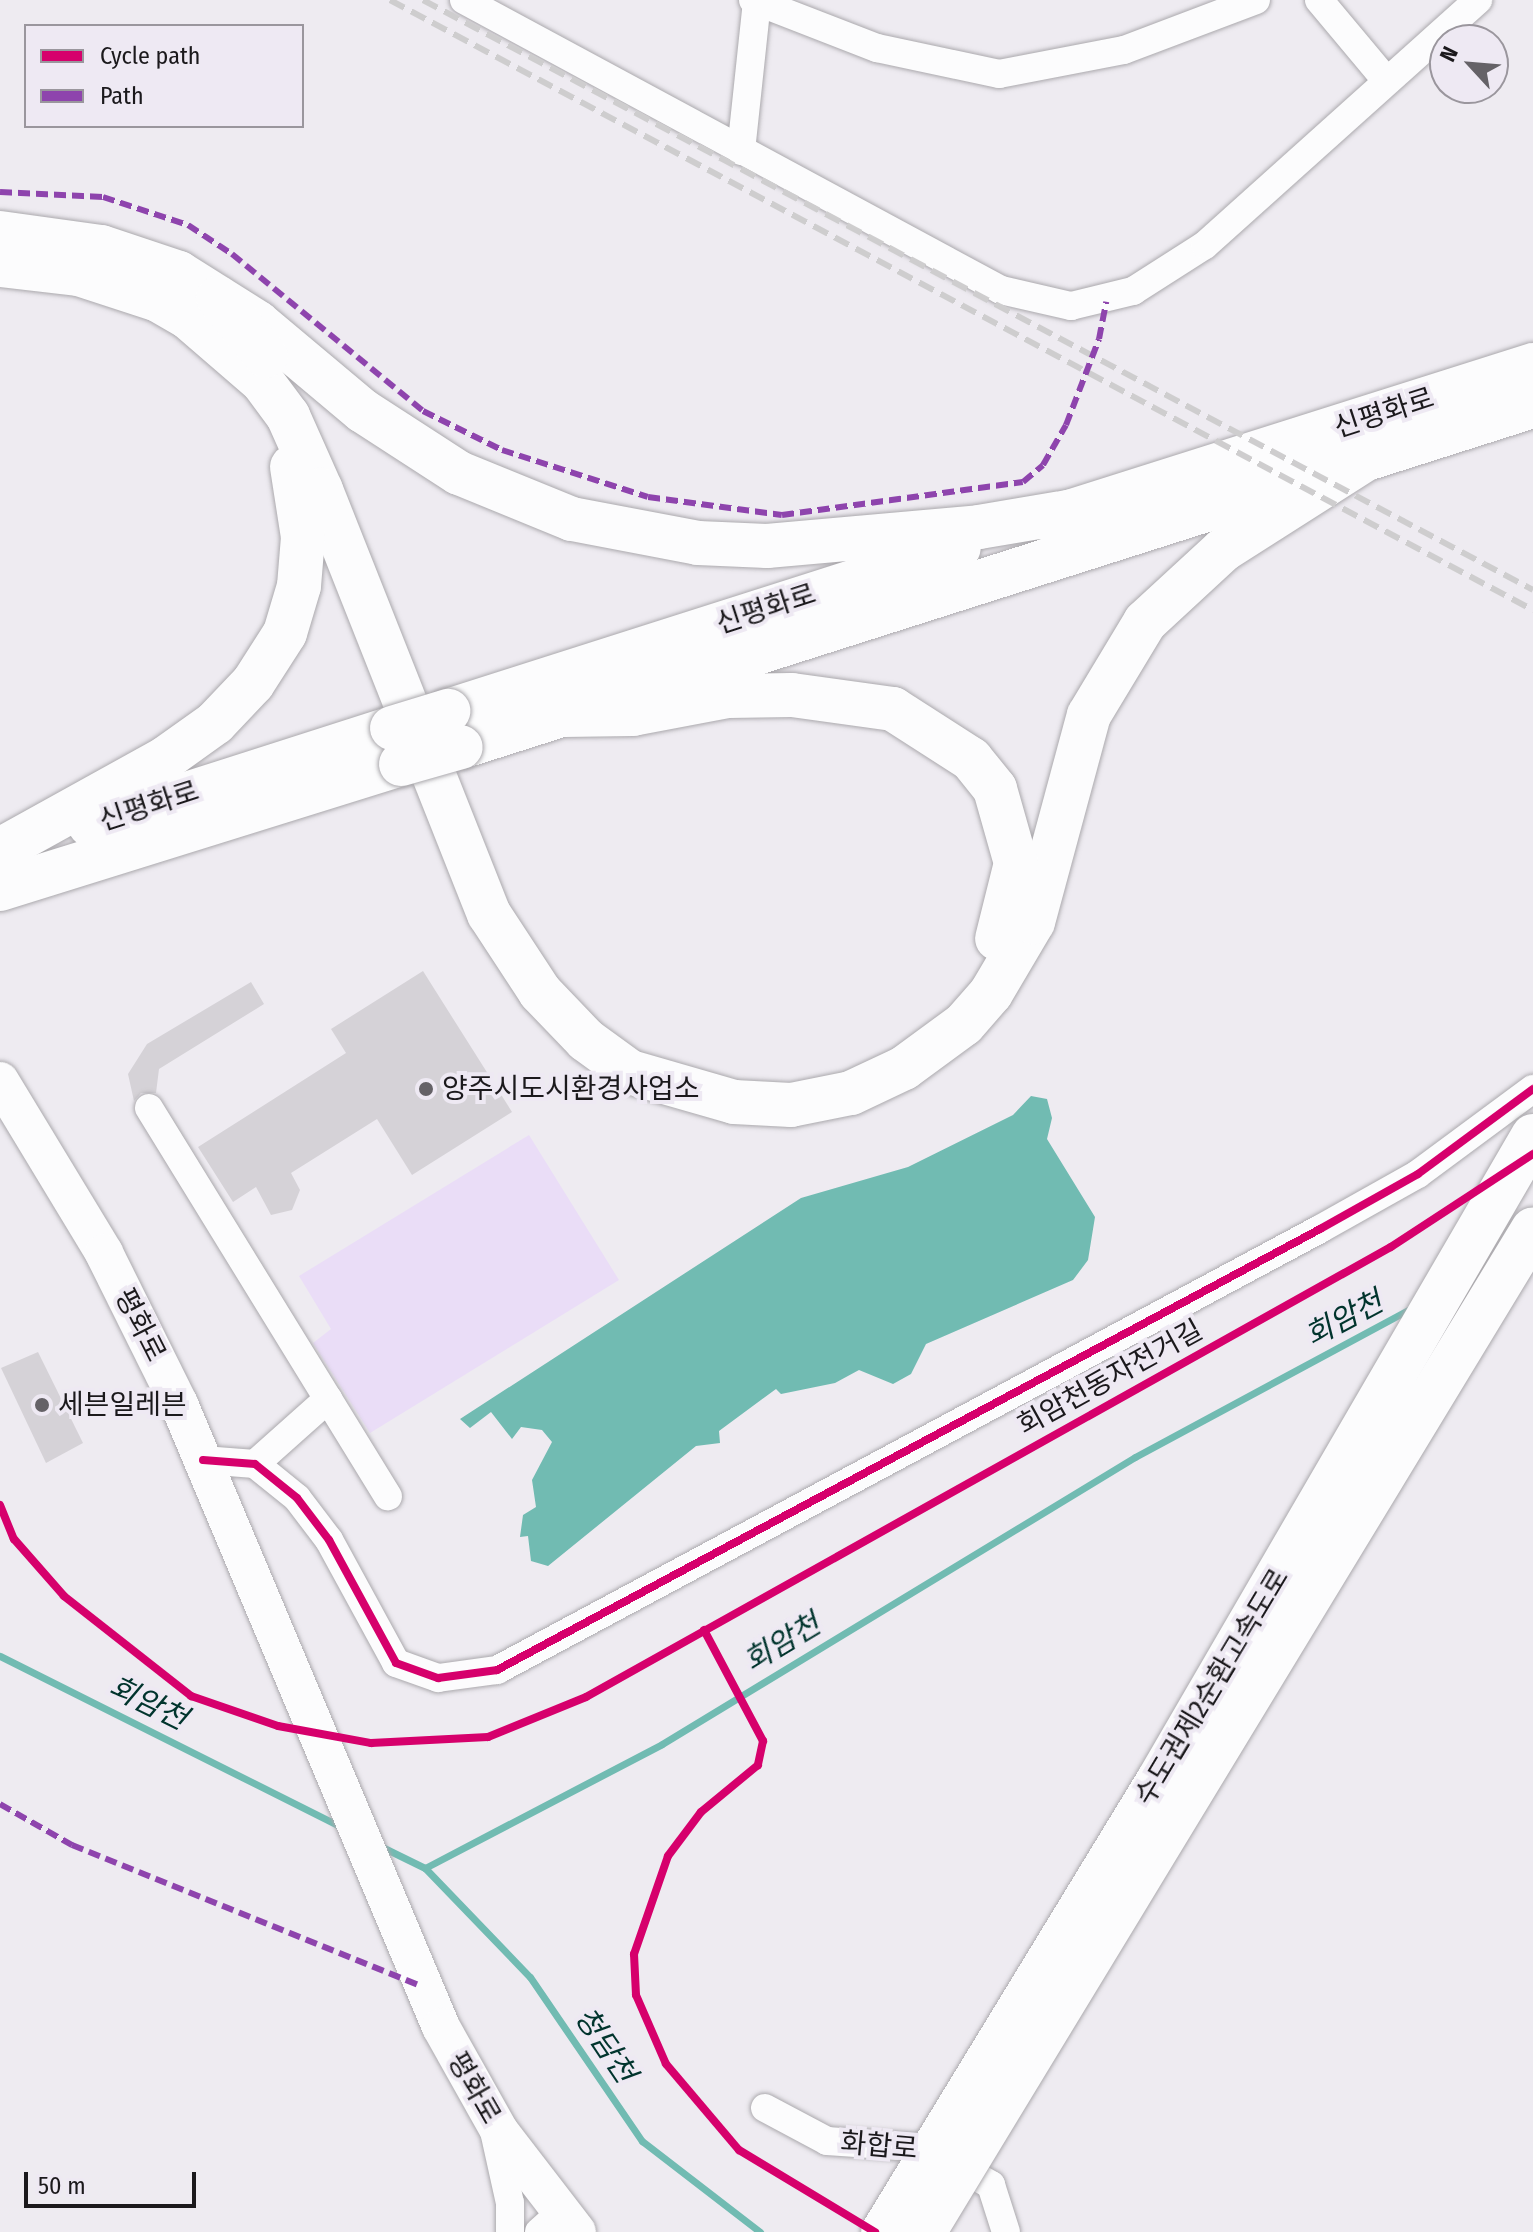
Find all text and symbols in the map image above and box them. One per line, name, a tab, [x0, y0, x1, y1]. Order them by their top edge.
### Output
legend	[24, 24, 304, 128]
north arrow	[1429, 24, 1509, 104]
text: Cycle path	[100, 42, 200, 70]
text: N	[1434, 42, 1464, 66]
text: Path	[100, 82, 144, 110]
street label: 신평화로	[1330, 381, 1438, 445]
street label: 신평화로	[712, 577, 820, 641]
street label: 신평화로	[95, 774, 203, 838]
place label: 양주시도시환경사업소	[442, 1072, 700, 1106]
marker: 양주시도시환경사업소	[417, 1080, 435, 1098]
street label: 평화로	[107, 1283, 173, 1367]
water label: 회암천	[1299, 1284, 1389, 1354]
street label: 회암천동자전거길	[1012, 1313, 1208, 1443]
place label: 세븐일레븐	[58, 1388, 187, 1422]
marker: 세븐일레븐	[33, 1396, 51, 1414]
street label: 수도권제2순환고속도로	[1128, 1563, 1296, 1811]
water label: 회암천	[737, 1606, 827, 1680]
water label: 회암천	[103, 1669, 193, 1737]
water label: 청담천	[567, 2001, 643, 2089]
street label: 평화로	[440, 2046, 508, 2130]
street label: 화합로	[839, 2126, 919, 2166]
scale bar	[28, 2156, 200, 2206]
text: 50 m	[38, 2172, 86, 2200]

